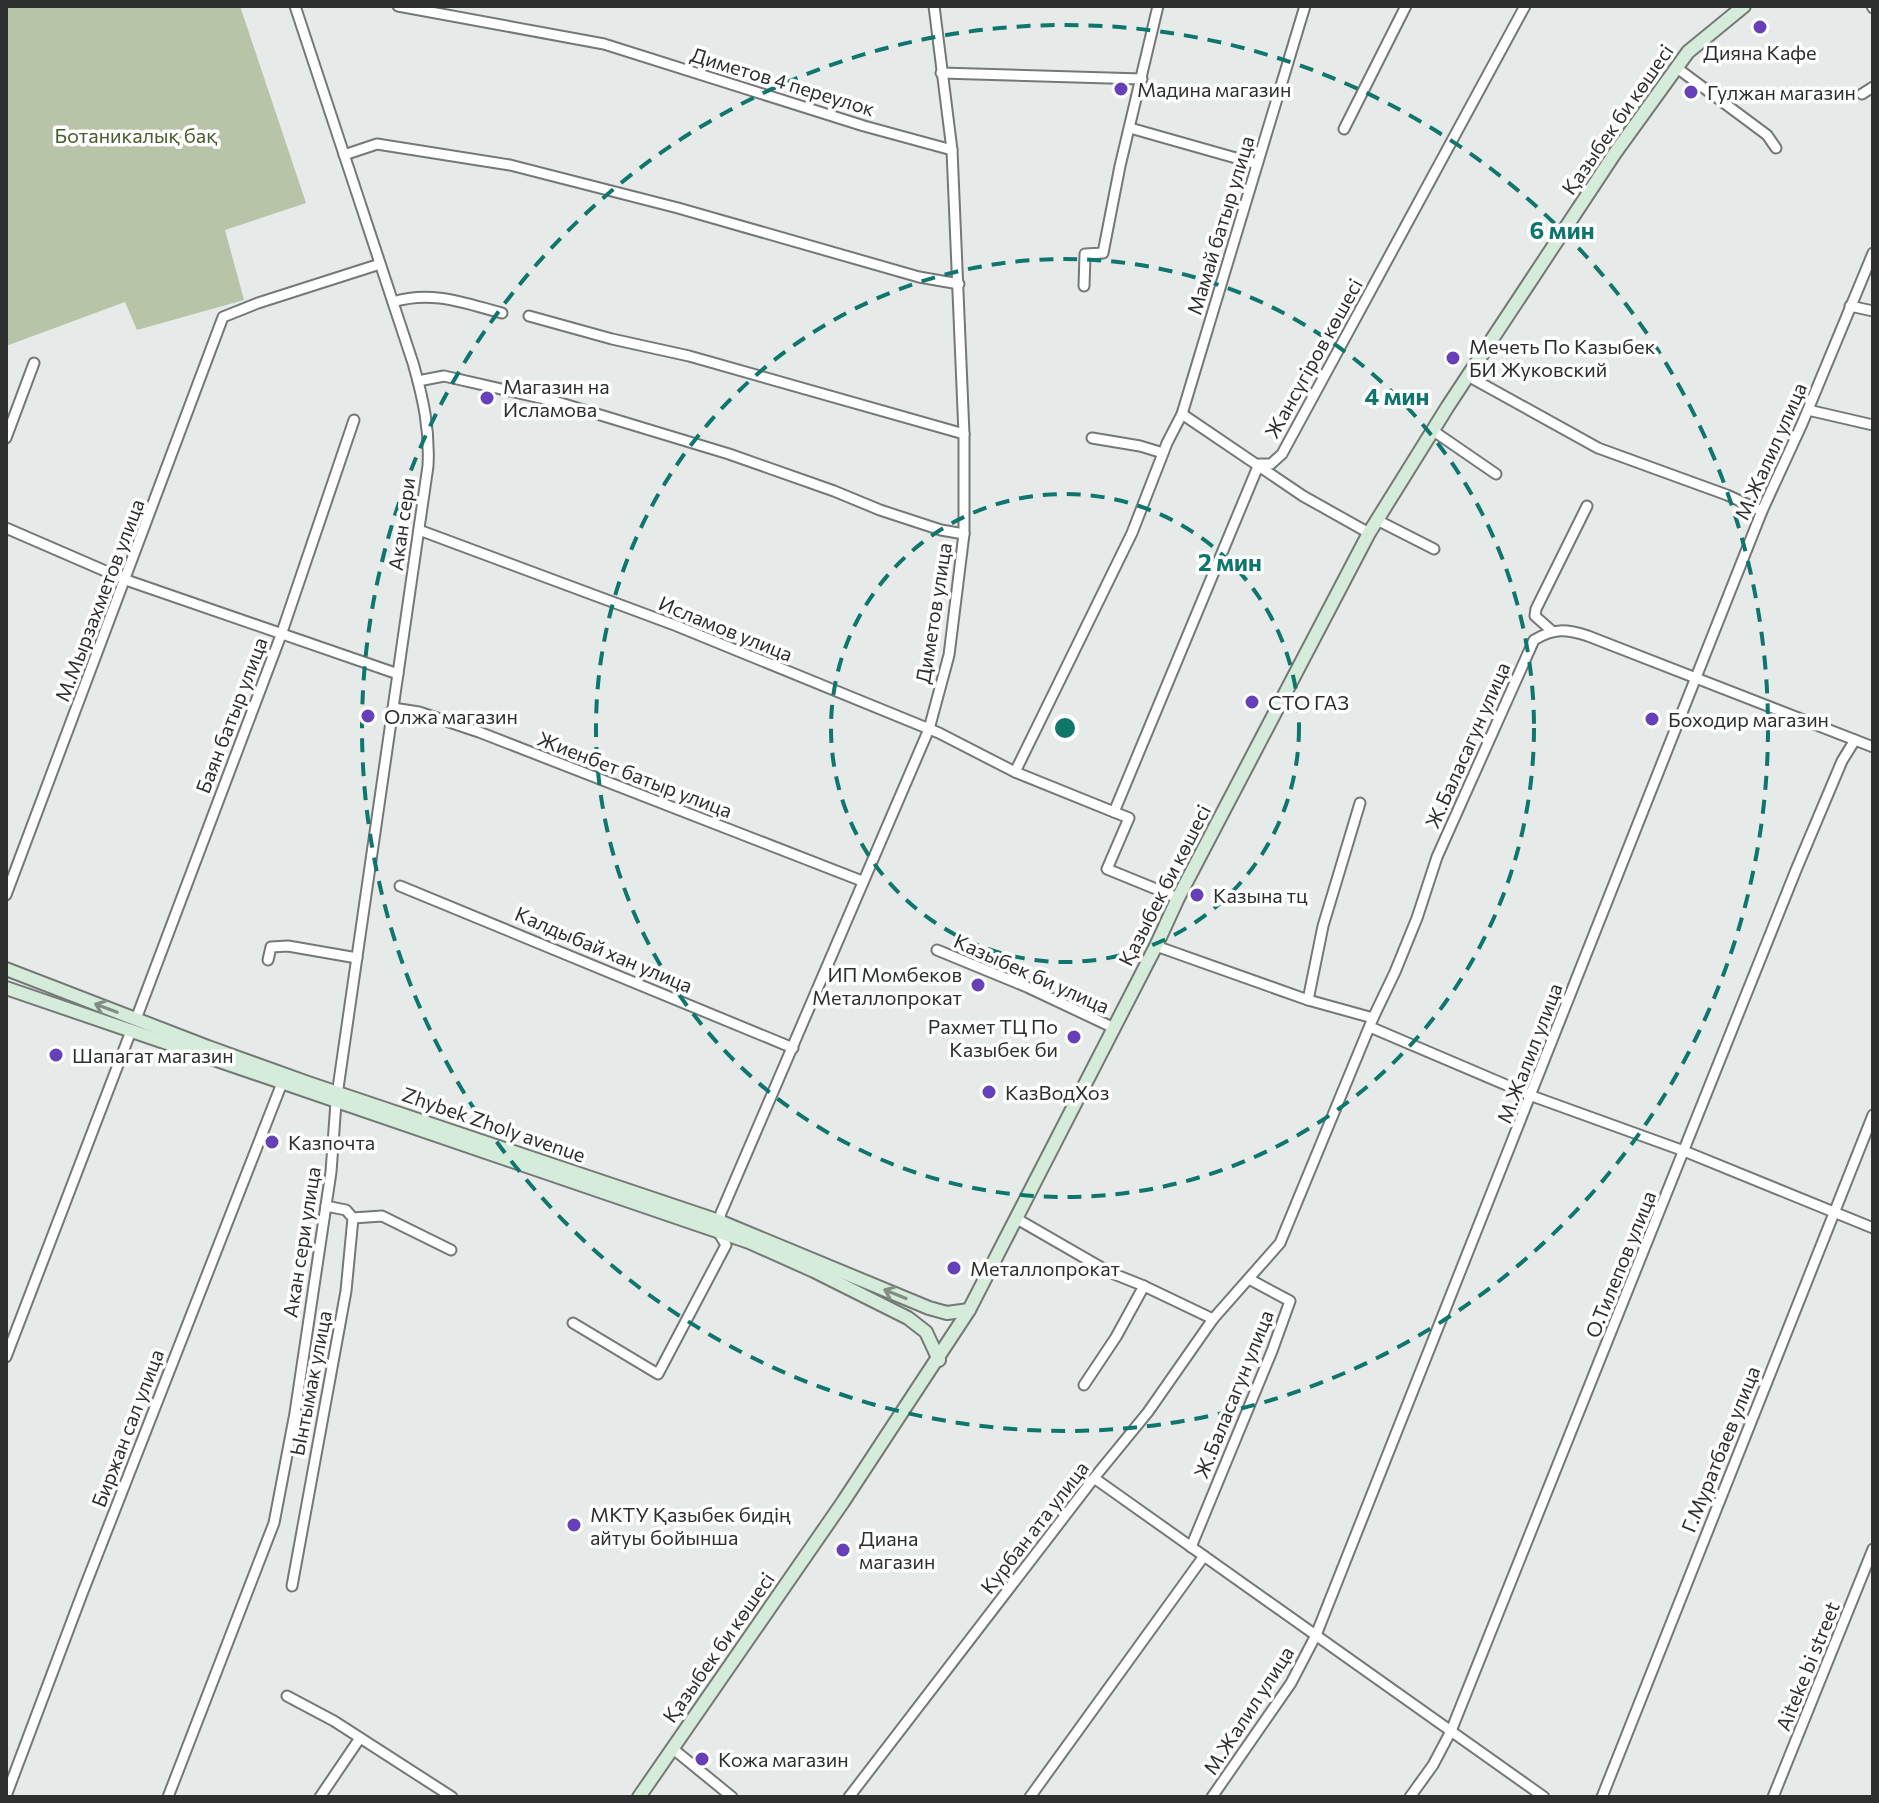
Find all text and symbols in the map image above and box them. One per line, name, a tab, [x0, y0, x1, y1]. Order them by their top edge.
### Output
marker: Дияна Кафе	[1751, 18, 1769, 36]
street label: Қазыбек би көшесі	[1556, 39, 1678, 199]
place label: Дияна Кафе	[1703, 40, 1817, 64]
street label: Диметов 4 переулок	[688, 42, 878, 121]
place label: Мадина магазин	[1137, 77, 1291, 101]
marker: Мадина магазин	[1112, 80, 1130, 98]
place label: Гулжан магазин	[1707, 80, 1856, 104]
marker: Гулжан магазин	[1682, 83, 1700, 101]
park label: Ботаникалық бақ	[55, 123, 217, 147]
street label: Мамай батыр улица	[1181, 133, 1259, 317]
text: 6 мин	[1529, 215, 1595, 244]
street label: Жансүгіров көшесі	[1259, 274, 1367, 442]
place label: Мечеть По Казыбек БИ Жуковский	[1469, 334, 1656, 381]
marker: Мечеть По Казыбек БИ Жуковский	[1444, 349, 1462, 367]
place label: Магазин на Исламова	[503, 374, 610, 421]
street label: М.Жалил улица	[1729, 379, 1811, 523]
text: 4 мин	[1365, 381, 1429, 410]
marker: Магазин на Исламова	[478, 389, 496, 407]
street label: Акан сери	[383, 476, 419, 572]
street label: М.Мырзахметов улица	[49, 495, 149, 705]
street label: Диметов улица	[910, 541, 956, 685]
text: 2 мин	[1198, 547, 1262, 576]
street label: Исламов улица	[656, 590, 796, 666]
street label: Баян батыр улица	[190, 634, 272, 796]
street label: Ж.Баласагун улица	[1420, 658, 1514, 832]
place label: СТО ГАЗ	[1268, 690, 1349, 714]
marker: СТО ГАЗ	[1243, 693, 1261, 711]
place label: Олжа магазин	[384, 704, 518, 728]
marker: Олжа магазин	[359, 707, 377, 725]
place label: Боходир магазин	[1668, 707, 1829, 731]
marker: Боходир магазин	[1643, 710, 1661, 728]
centre of rings	[1051, 714, 1079, 742]
street label: Жиенбет батыр улица	[534, 726, 736, 822]
street label: Қазыбек би көшесі	[1113, 800, 1215, 970]
place label: Казына тц	[1213, 883, 1308, 907]
marker: Казына тц	[1188, 886, 1206, 904]
street label: Калдыбай хан улица	[512, 901, 696, 997]
street label: Казыбек би улица	[951, 928, 1113, 1018]
place label: ИП Момбеков Металлопрокат	[812, 962, 962, 1009]
marker: ИП Момбеков Металлопрокат	[969, 976, 987, 994]
street label: М.Жалил улица	[1491, 980, 1567, 1126]
one-way arrow	[94, 1000, 119, 1014]
place label: Рахмет ТЦ По Казыбек би	[928, 1014, 1058, 1061]
marker: Рахмет ТЦ По Казыбек би	[1065, 1028, 1083, 1046]
place label: Шапагат магазин	[72, 1043, 234, 1067]
marker: Шапагат магазин	[47, 1046, 65, 1064]
place label: КазВодХоз	[1005, 1080, 1109, 1104]
street label: Zhybek Zholy avenue	[399, 1081, 589, 1167]
marker: КазВодХоз	[980, 1083, 998, 1101]
place label: Казпочта	[288, 1130, 375, 1154]
marker: Казпочта	[263, 1133, 281, 1151]
street label: Акан сери улица	[277, 1165, 325, 1319]
street label: О.Тилепов улица	[1580, 1187, 1660, 1341]
place label: Металлопрокат	[970, 1256, 1120, 1280]
marker: Металлопрокат	[945, 1259, 963, 1277]
one-way arrow	[883, 1286, 908, 1300]
street label: Ж.Баласагун улица	[1188, 1306, 1278, 1482]
street label: Ынтымак улица	[284, 1309, 336, 1457]
street label: Биржан сал улица	[86, 1346, 168, 1510]
street label: Г.Муратбаев улица	[1676, 1362, 1764, 1536]
street label: Курбан ата улица	[975, 1456, 1093, 1598]
place label: МКТУ Қазыбек бидің айтуы бойынша	[590, 1502, 791, 1549]
marker: МКТУ Қазыбек бидің айтуы бойынша	[565, 1516, 583, 1534]
place label: Диана магазин	[859, 1526, 935, 1573]
marker: Диана магазин	[834, 1541, 852, 1559]
street label: Қазыбек би көшесі	[657, 1567, 779, 1727]
street label: Aiteke bi street	[1770, 1598, 1844, 1734]
street label: М.Жалил улица	[1198, 1641, 1298, 1779]
place label: Кожа магазин	[718, 1747, 849, 1771]
marker: Кожа магазин	[693, 1750, 711, 1768]

